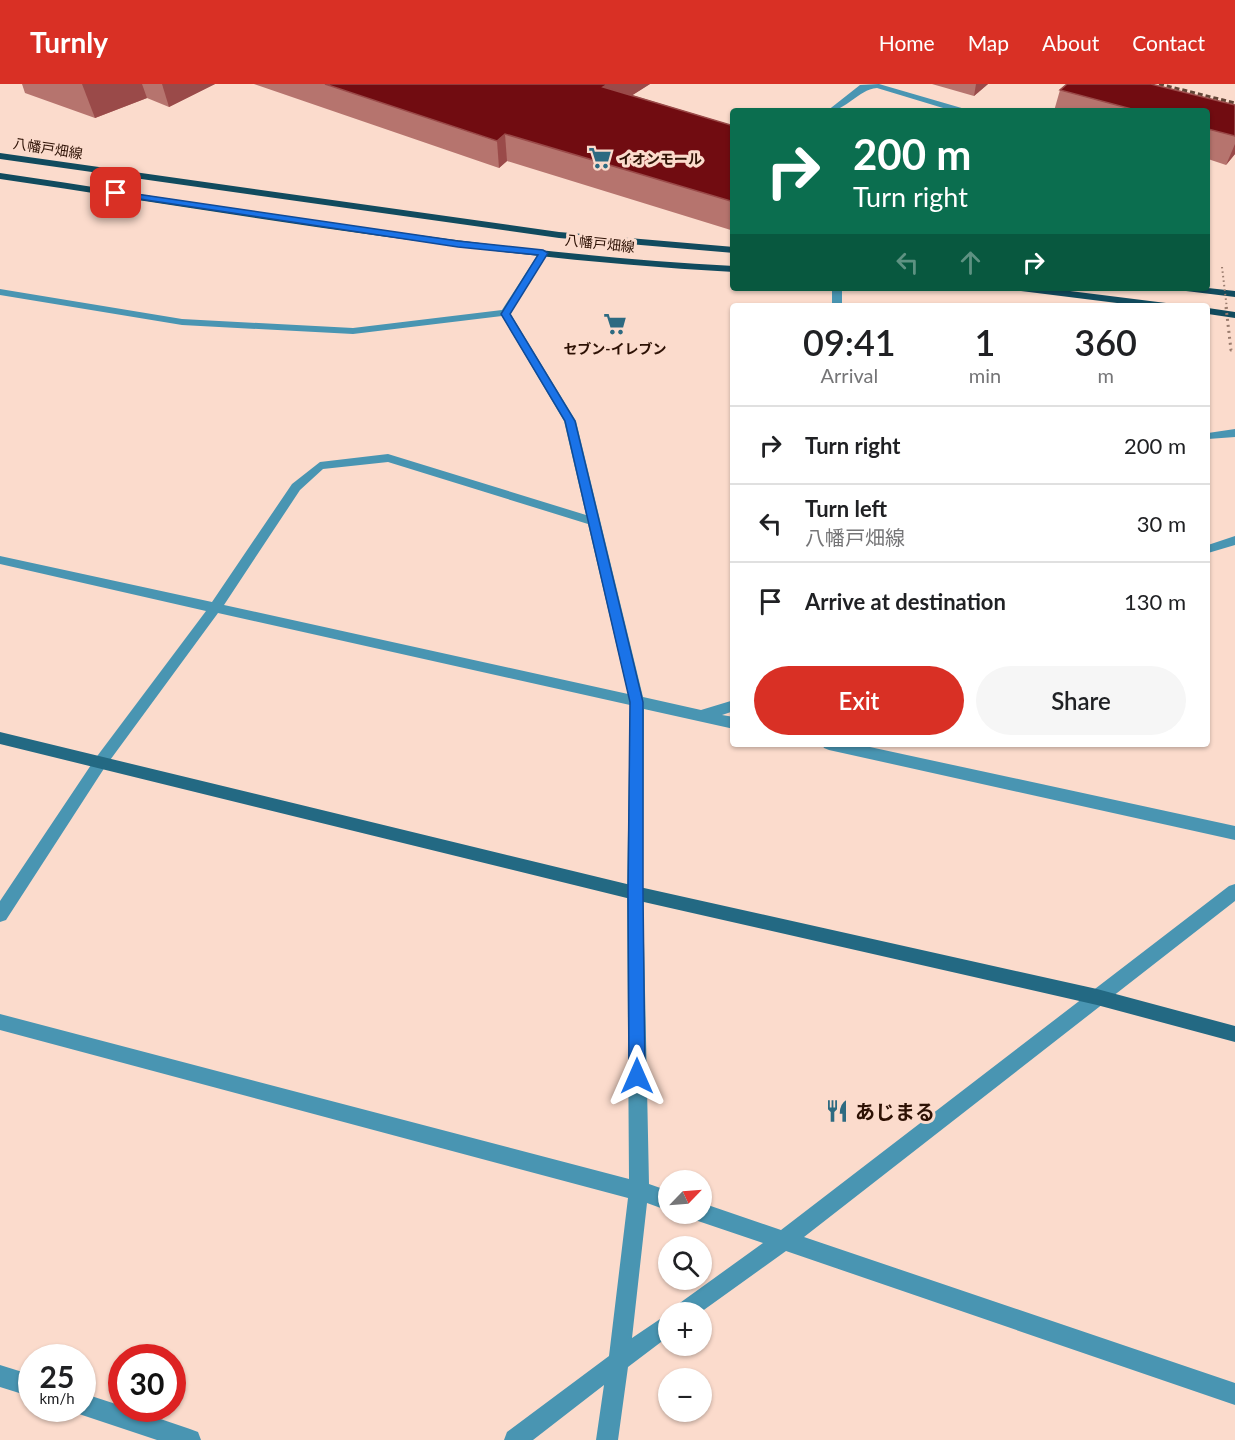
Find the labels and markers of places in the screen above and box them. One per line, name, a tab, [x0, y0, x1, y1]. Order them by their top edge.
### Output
supermarket icon: イオンモール	[587, 145, 613, 171]
place label: イオンモール	[618, 150, 702, 167]
pin	[90, 167, 141, 218]
supermarket icon: セブン-イレブン	[602, 311, 628, 337]
place label: セブン-イレブン	[563, 340, 667, 357]
restaurant icon: あじまる	[824, 1098, 850, 1124]
place label: あじまる	[855, 1099, 935, 1123]

